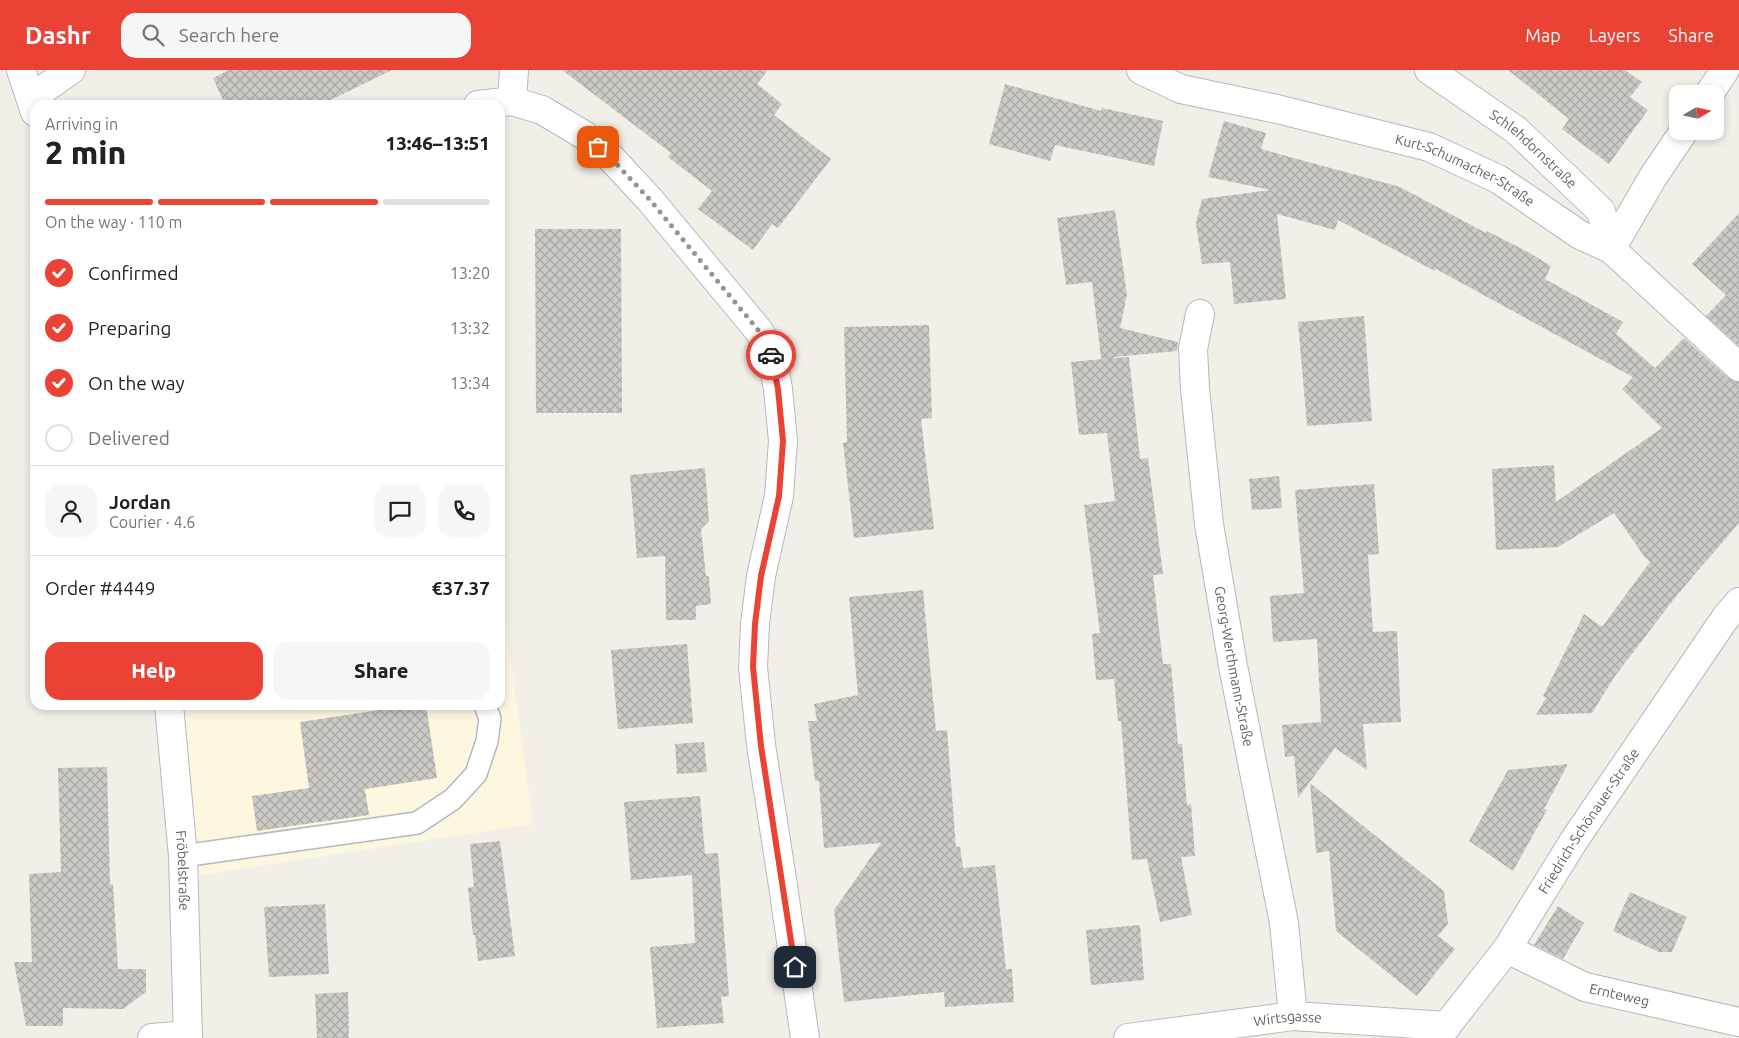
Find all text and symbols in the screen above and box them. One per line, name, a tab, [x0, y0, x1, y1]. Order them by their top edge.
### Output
search box	[121, 13, 471, 58]
icon: search	[139, 21, 167, 49]
text: Dashr	[25, 22, 91, 49]
text: Search here	[179, 24, 279, 46]
text: Map	[1525, 25, 1561, 45]
text: Layers	[1589, 25, 1640, 45]
text: Share	[1668, 25, 1714, 45]
north arrow	[1669, 85, 1724, 140]
map controls	[1669, 85, 1724, 140]
street label: Schlehdornstraße	[1487, 106, 1580, 192]
text: Arriving in	[45, 115, 118, 133]
pin	[577, 126, 619, 168]
street label: Kurt-Schumacher-Straße	[1394, 131, 1538, 210]
text: 13:46–13:51	[385, 132, 490, 154]
icon: bag	[584, 133, 612, 161]
text: 2 min	[45, 134, 126, 170]
text: On the way · 110 m	[45, 213, 182, 231]
icon: check	[45, 259, 73, 287]
text: Confirmed	[88, 262, 179, 284]
text: 13:20	[450, 264, 490, 282]
icon: check	[45, 314, 73, 342]
text: Preparing	[88, 317, 172, 339]
text: 13:32	[450, 319, 490, 337]
courier	[746, 330, 796, 380]
icon: car	[757, 341, 785, 369]
icon: check	[45, 369, 73, 397]
text: On the way	[88, 372, 185, 394]
text: 13:34	[450, 374, 490, 392]
text: Delivered	[88, 427, 170, 449]
button: person	[45, 485, 97, 537]
button: chat	[374, 485, 426, 537]
button: phone	[438, 485, 490, 537]
text: Jordan	[109, 491, 171, 513]
text: Courier · 4.6	[109, 513, 195, 531]
text: Order #4449	[45, 577, 155, 599]
text: €37.37	[432, 577, 490, 599]
street label: Georg-Werthmann-Straße	[1212, 585, 1257, 748]
button: Help	[45, 642, 263, 700]
button: Share	[273, 642, 490, 700]
street label: Friedrich-Schönauer-Straße	[1535, 745, 1642, 897]
street label: Fröbelstraße	[173, 829, 192, 911]
pin	[774, 946, 816, 988]
icon: home	[781, 953, 809, 981]
street label: Ernteweg	[1588, 980, 1651, 1009]
street label: Wirtsgasse	[1252, 1008, 1322, 1029]

